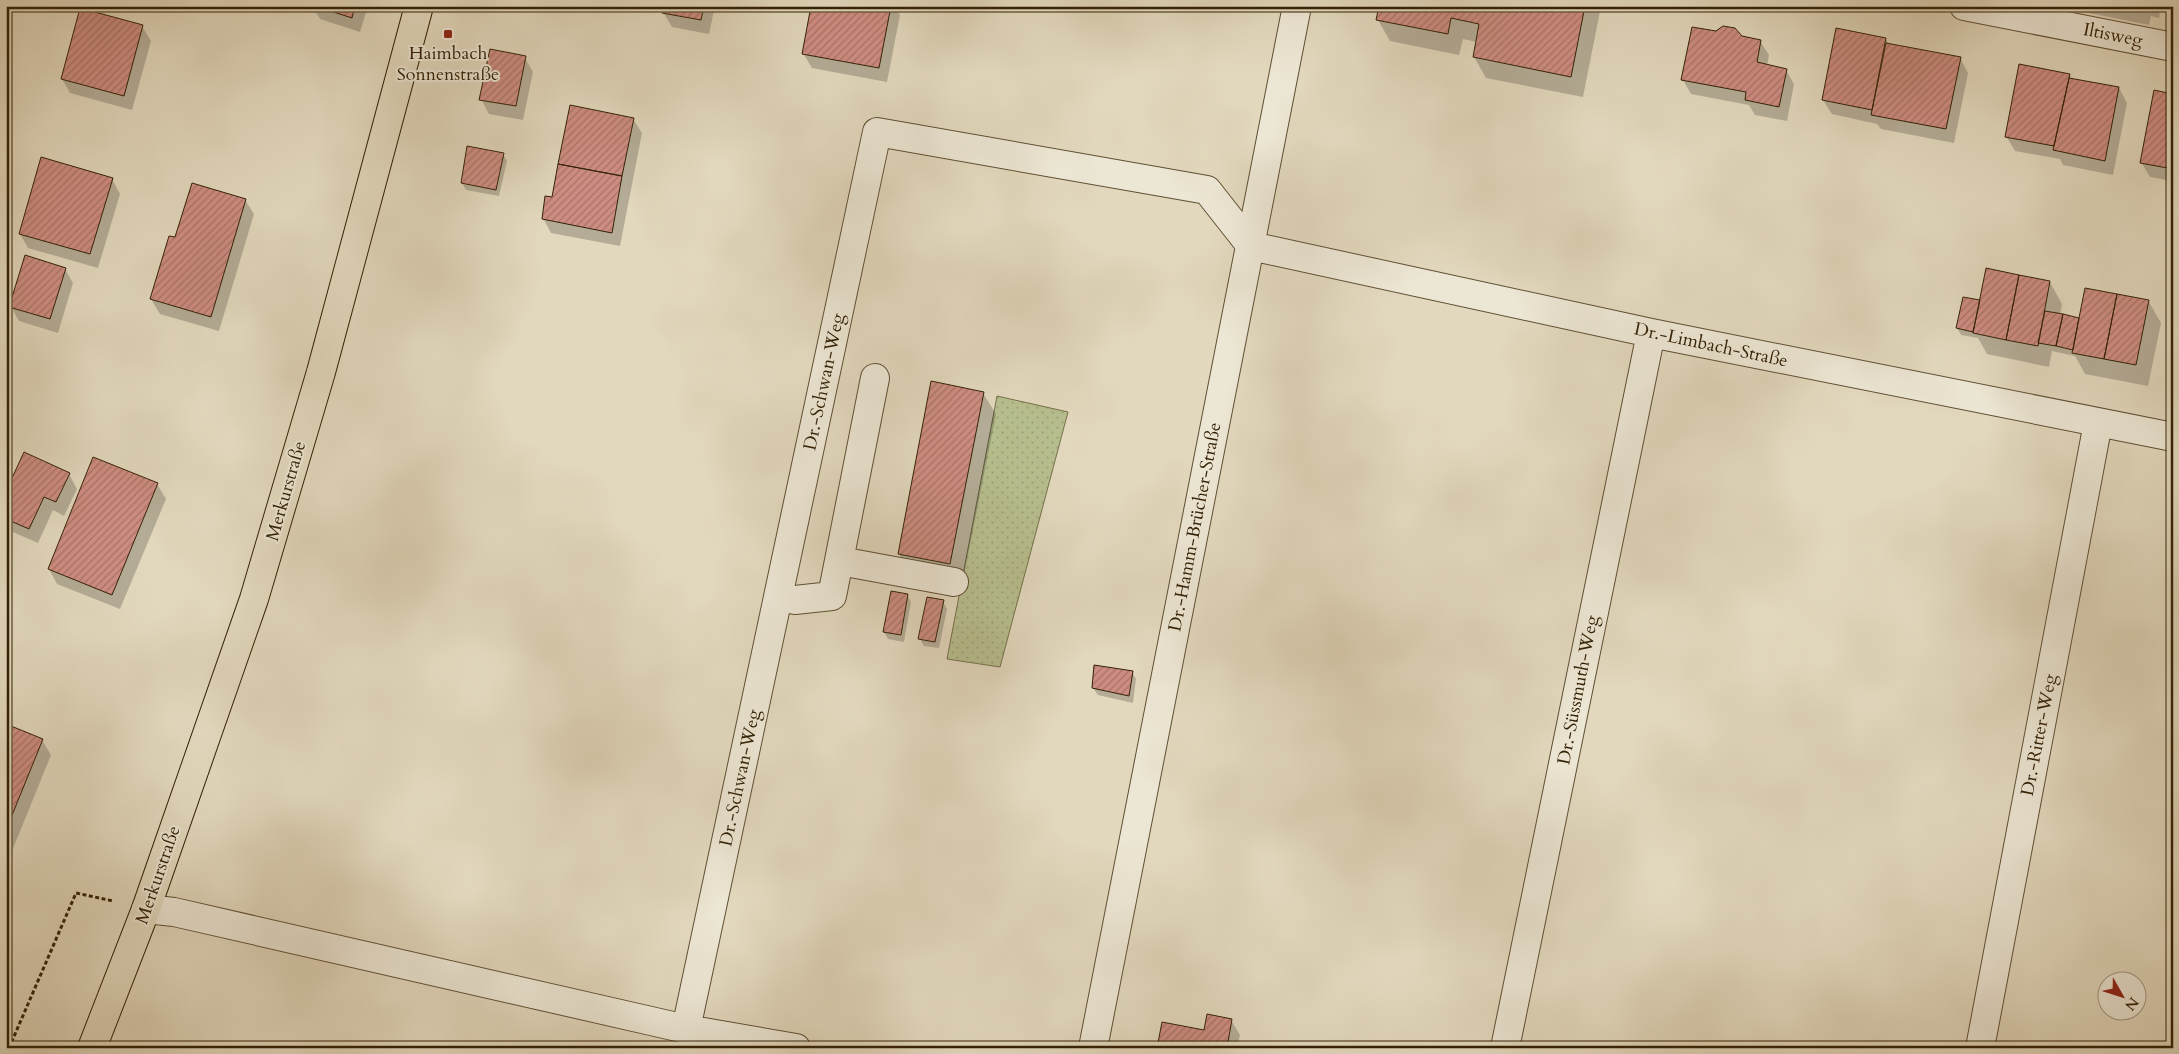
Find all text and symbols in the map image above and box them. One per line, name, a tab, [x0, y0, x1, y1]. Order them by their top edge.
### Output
street label: Iltisweg	[2081, 17, 2146, 53]
marker: Haimbach Sonnenstraße	[442, 28, 454, 40]
place label: Haimbach Sonnenstraße	[397, 41, 499, 87]
street label: Dr.-Schwan-Weg	[797, 310, 851, 453]
street label: Dr.-Limbach-Straße	[1632, 317, 1790, 373]
street label: Dr.-Hamm-Brücher-Straße	[1162, 420, 1228, 634]
street label: Merkurstraße	[260, 438, 312, 544]
street label: Dr.-Süssmuth-Weg	[1551, 612, 1605, 767]
street label: Dr.-Ritter-Weg	[2015, 671, 2063, 798]
street label: Dr.-Schwan-Weg	[713, 706, 767, 849]
street label: Merkurstraße	[129, 822, 187, 928]
north arrow	[2096, 972, 2146, 1022]
text: N	[2121, 993, 2143, 1015]

